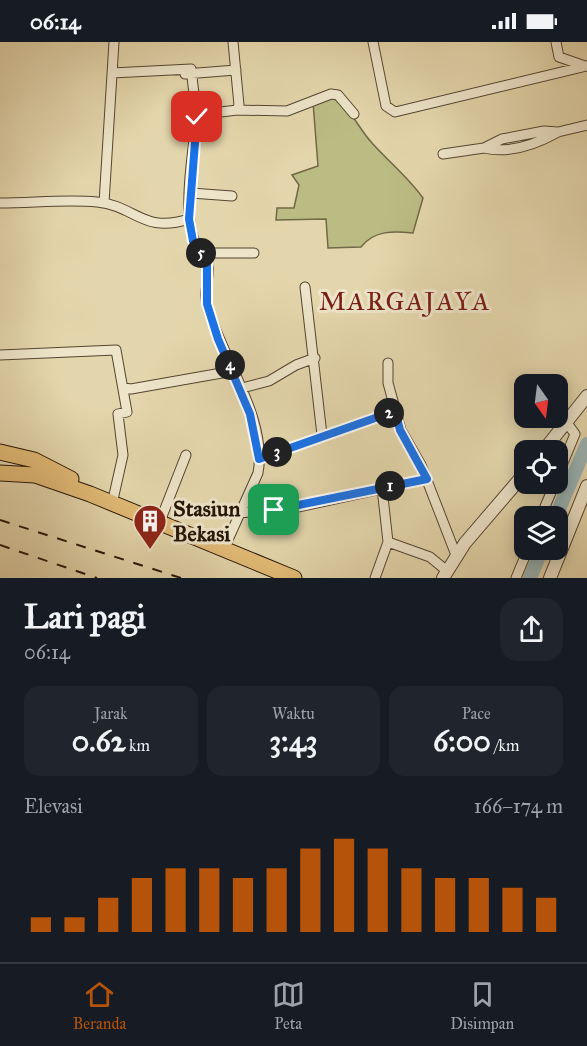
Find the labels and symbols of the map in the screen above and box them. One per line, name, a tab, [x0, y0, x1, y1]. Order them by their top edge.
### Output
pin	[171, 91, 222, 142]
pin: 5	[186, 238, 216, 268]
district label: MARGAJAYA	[319, 285, 491, 317]
pin: 4	[215, 350, 245, 380]
north arrow	[514, 374, 568, 428]
pin: 2	[374, 398, 404, 428]
pin: 3	[262, 437, 292, 467]
pin: 1	[375, 471, 405, 501]
pin	[248, 484, 299, 535]
place label: Stasiun Bekasi	[173, 495, 240, 547]
building icon: Stasiun Bekasi	[132, 503, 168, 550]

